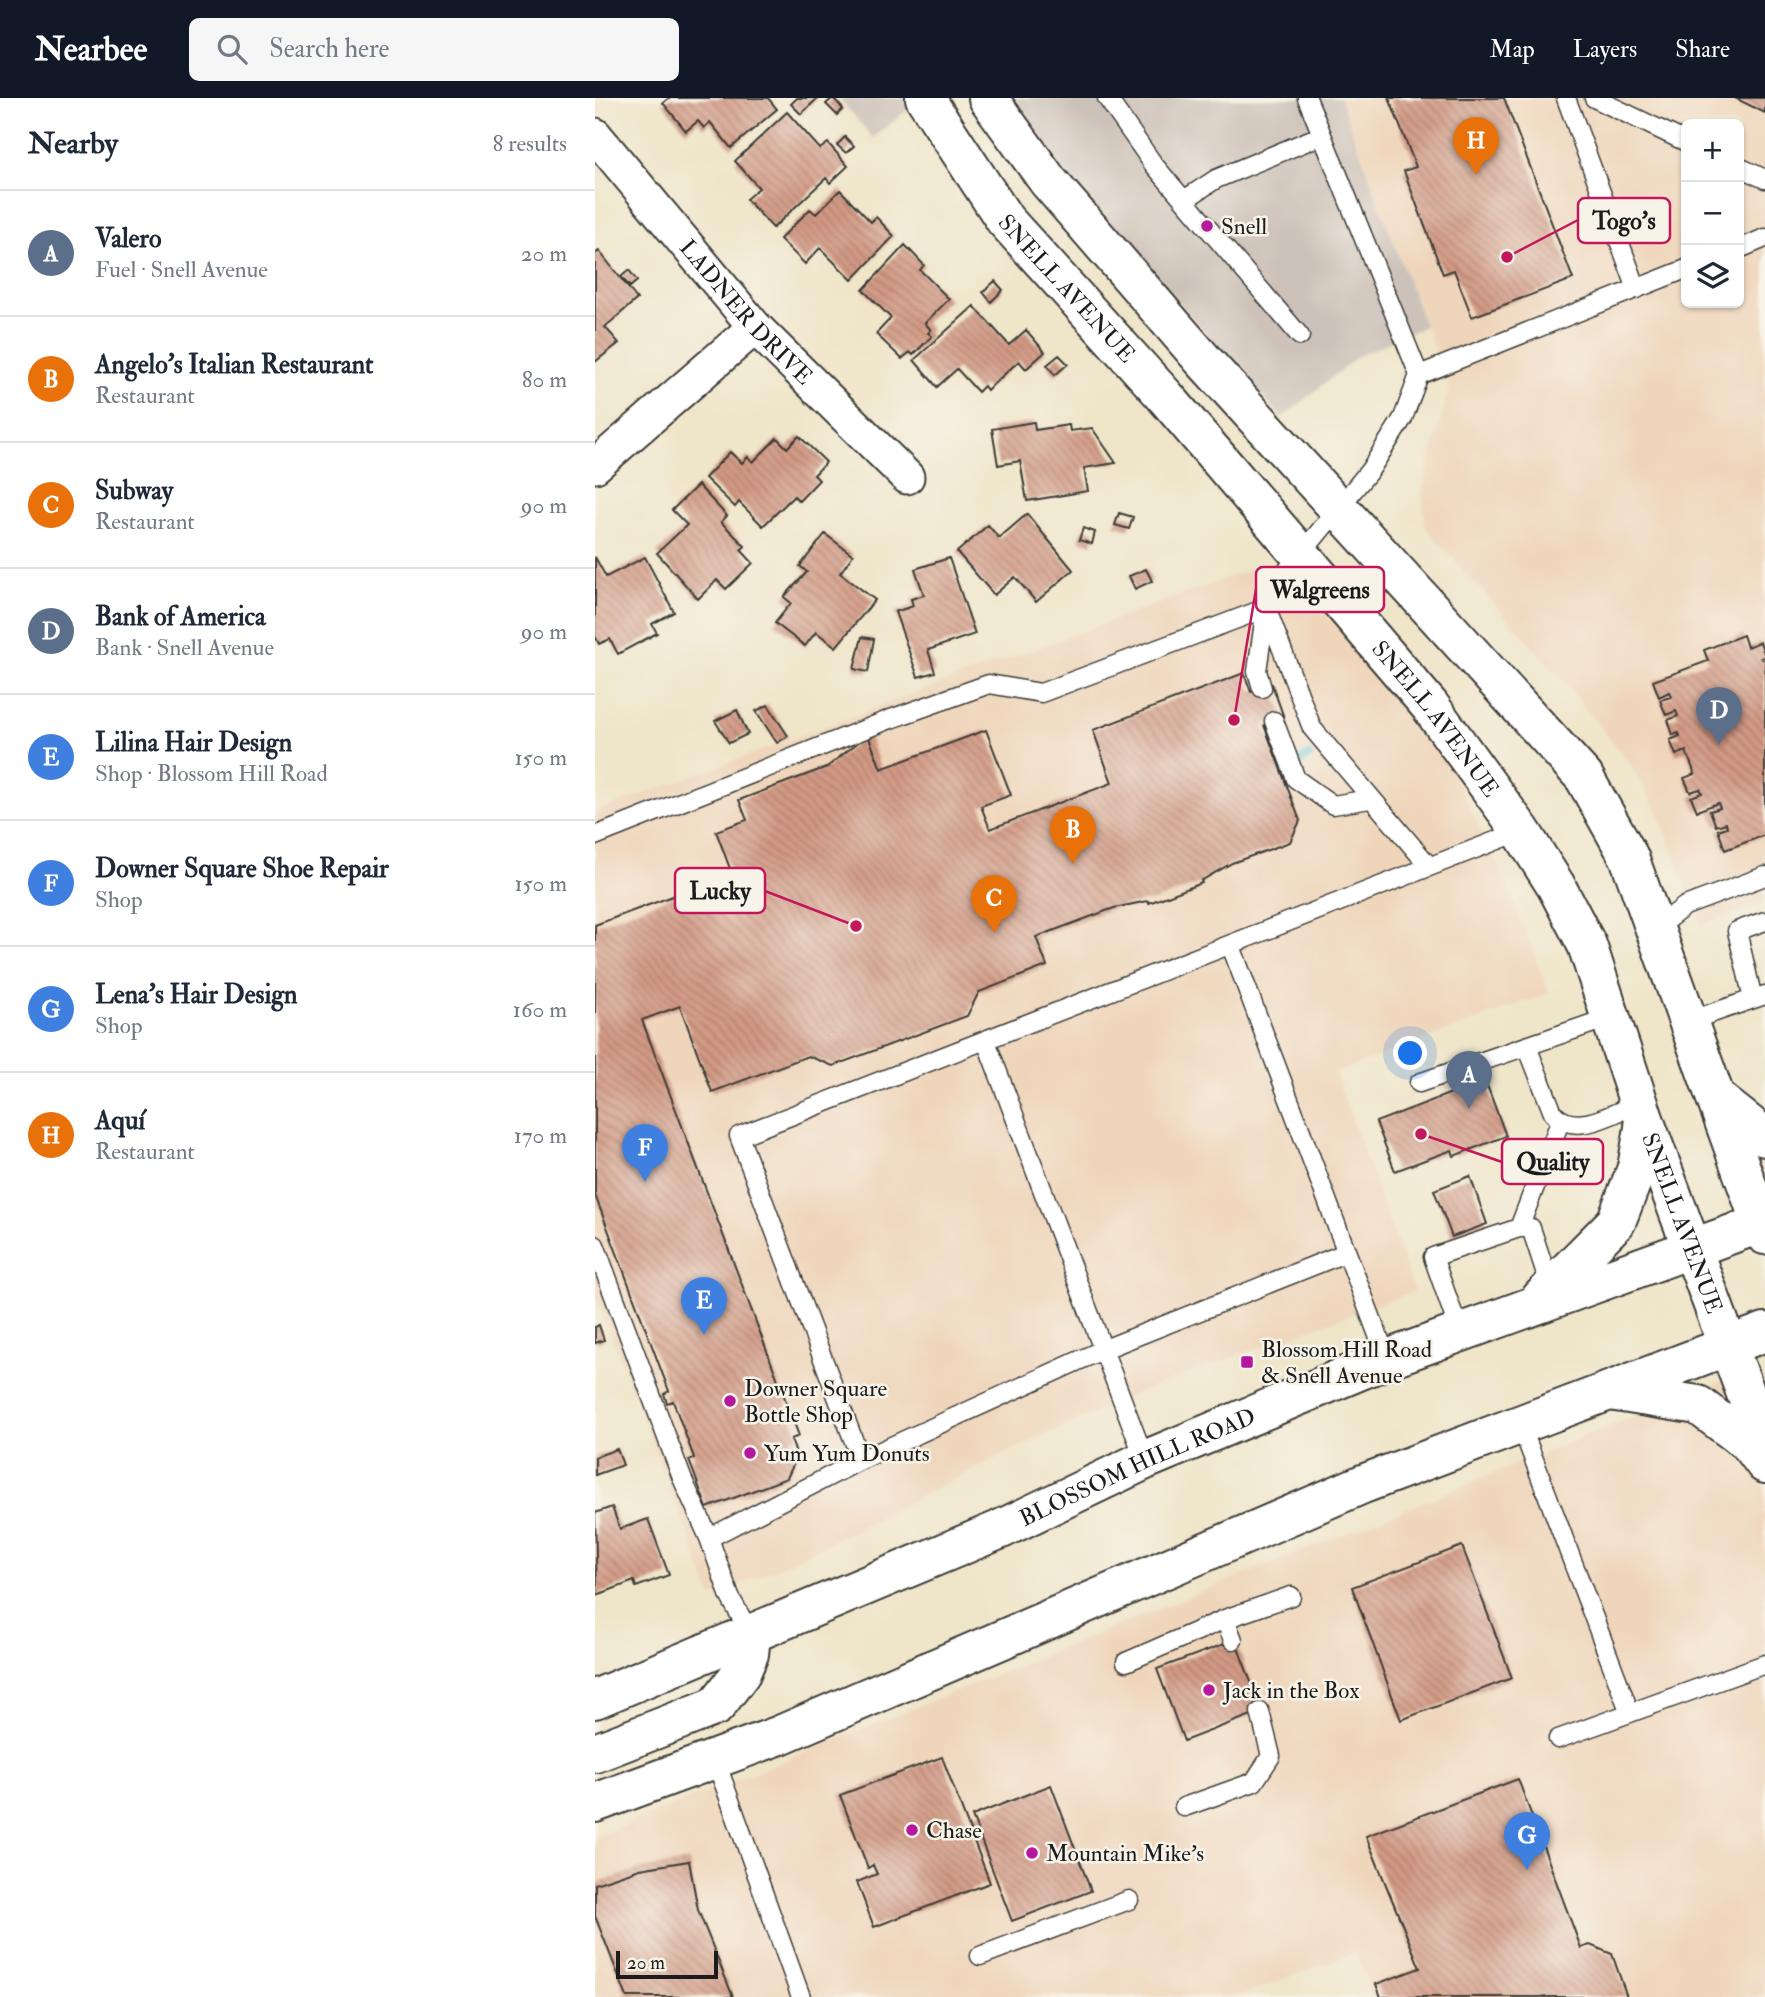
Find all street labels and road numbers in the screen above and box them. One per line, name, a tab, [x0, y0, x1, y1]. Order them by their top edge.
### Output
street label: SNELL AVENUE	[992, 208, 1141, 369]
street label: LADNER DRIVE	[673, 234, 819, 391]
street label: SNELL AVENUE	[1365, 635, 1505, 803]
street label: SNELL AVENUE	[1635, 1129, 1729, 1318]
street label: BLOSSOM HILL ROAD	[1015, 1402, 1260, 1533]

